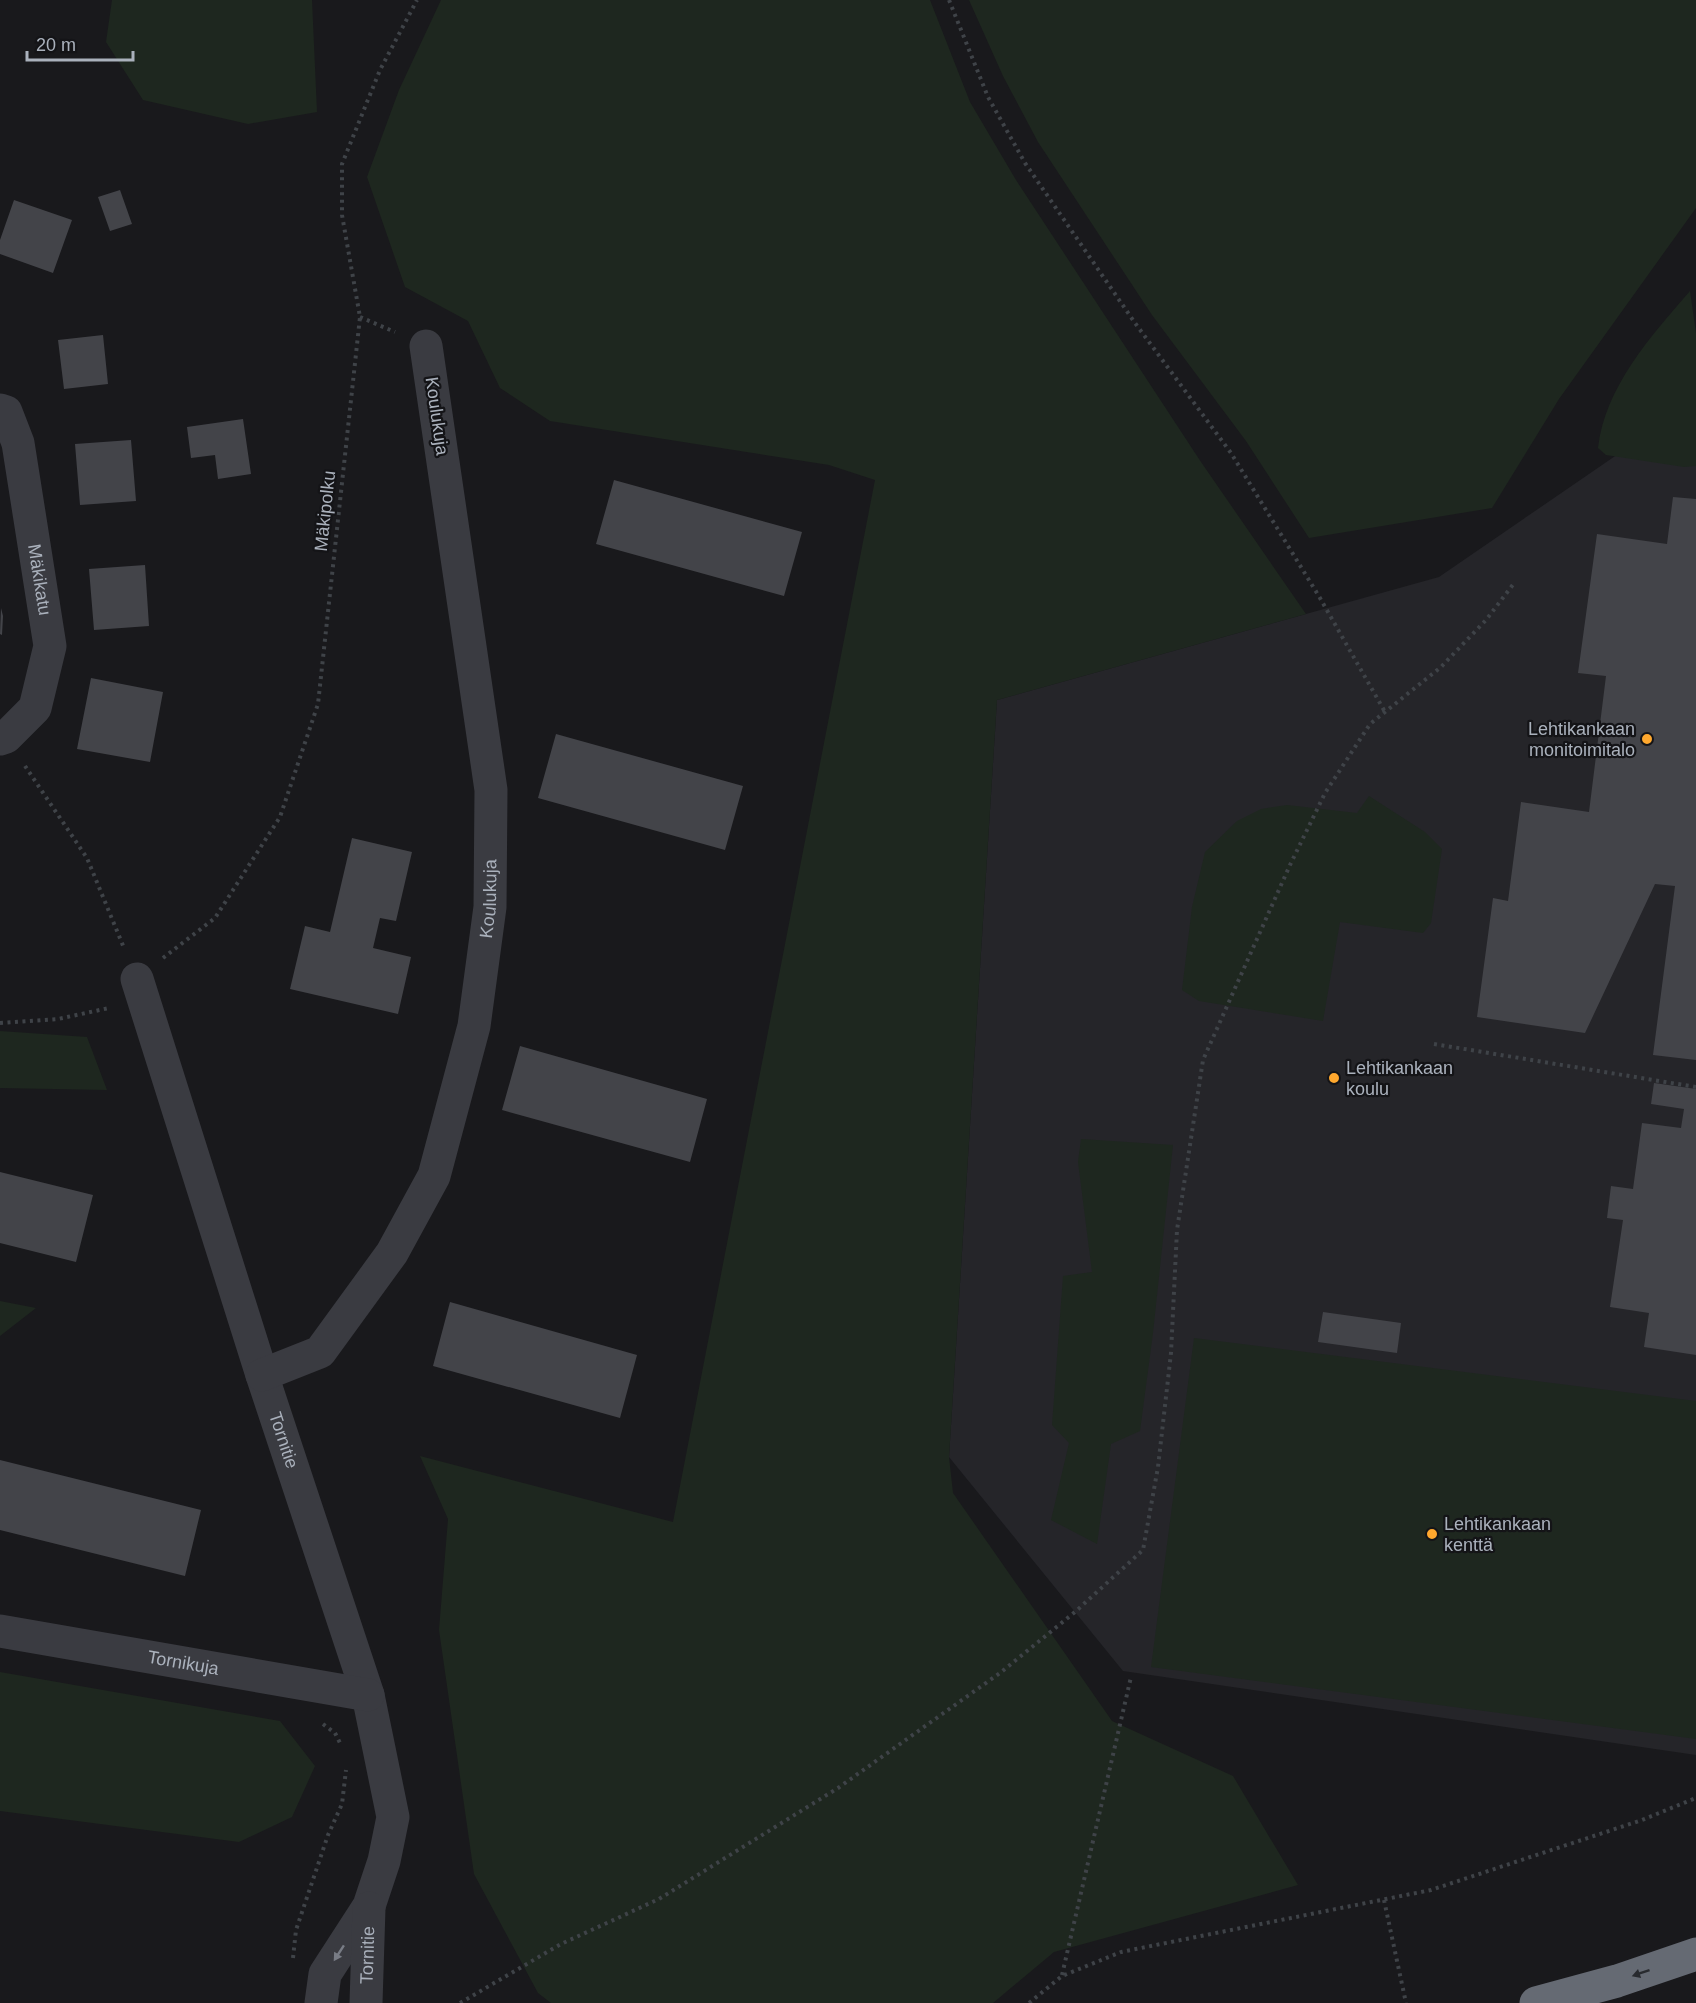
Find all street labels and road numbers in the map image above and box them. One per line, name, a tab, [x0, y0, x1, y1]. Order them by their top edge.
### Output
street label: Koulukuja	[422, 375, 453, 458]
street label: Mäkipolku	[311, 470, 339, 552]
street label: Mäkikatu	[24, 543, 55, 617]
street label: Koulukuja	[476, 858, 500, 939]
street label: Tornitie	[265, 1410, 302, 1471]
street label: Tornikuja	[146, 1647, 221, 1679]
street label: Tornitie	[357, 1926, 378, 1984]

